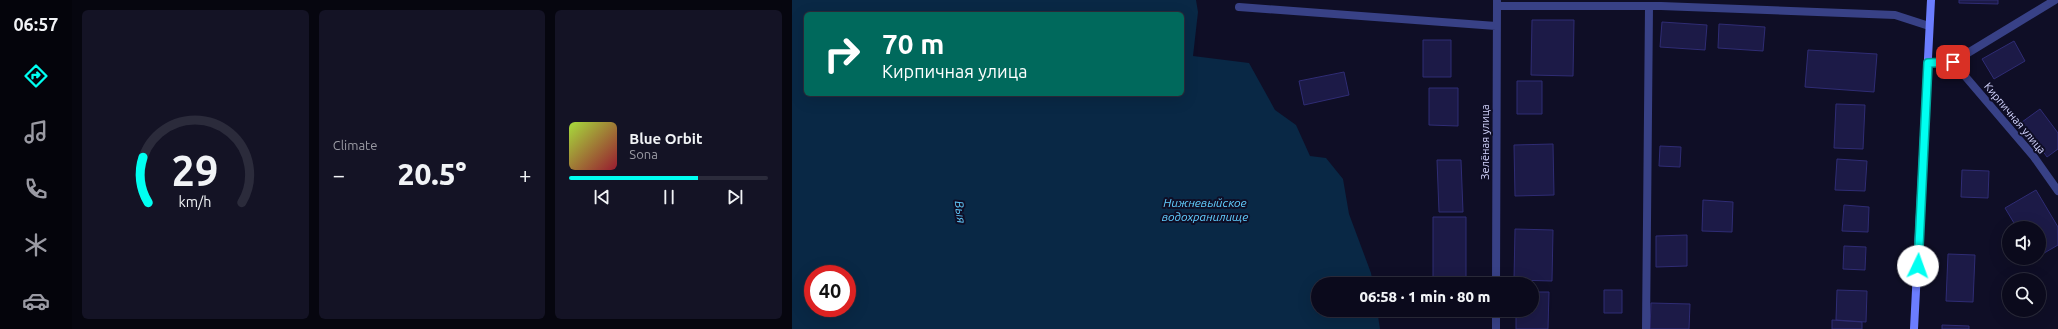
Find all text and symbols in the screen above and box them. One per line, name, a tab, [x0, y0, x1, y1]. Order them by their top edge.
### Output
text: 06:57	[13, 14, 59, 34]
icon: right	[816, 28, 868, 80]
text: 70 m	[882, 28, 944, 59]
pin	[1936, 45, 1970, 79]
icon: arrive	[1942, 51, 1964, 73]
text: Кирпичная улица	[882, 61, 1027, 81]
icon: directions	[22, 62, 50, 90]
street label: Кирпичная улица	[1982, 80, 2048, 156]
street label: Зелёная улица	[1479, 104, 1491, 180]
icon: music	[22, 118, 50, 146]
text: Blue Orbit	[629, 130, 702, 147]
text: Climate	[333, 138, 377, 152]
text: 29	[172, 146, 219, 193]
text: Sona	[629, 147, 658, 161]
text: 20.5°	[397, 157, 467, 191]
text: −	[333, 162, 345, 187]
text: +	[519, 162, 531, 187]
icon: phone	[22, 175, 50, 203]
icon: previous	[591, 186, 613, 208]
icon: pause	[658, 186, 680, 208]
icon: next	[724, 186, 746, 208]
text: km/h	[179, 193, 212, 209]
water label: Нижневыйское водохранилище	[1162, 196, 1248, 223]
water label: Выя	[953, 200, 968, 224]
map controls	[2002, 221, 2046, 317]
button: sound	[2002, 221, 2046, 265]
icon: climate	[22, 231, 50, 259]
position arrow	[1897, 245, 1939, 287]
speed limit sign: 40	[804, 265, 856, 317]
button: search	[2002, 273, 2046, 317]
icon: car	[22, 287, 50, 315]
text: 06:58 · 1 min · 80 m	[1360, 288, 1490, 305]

